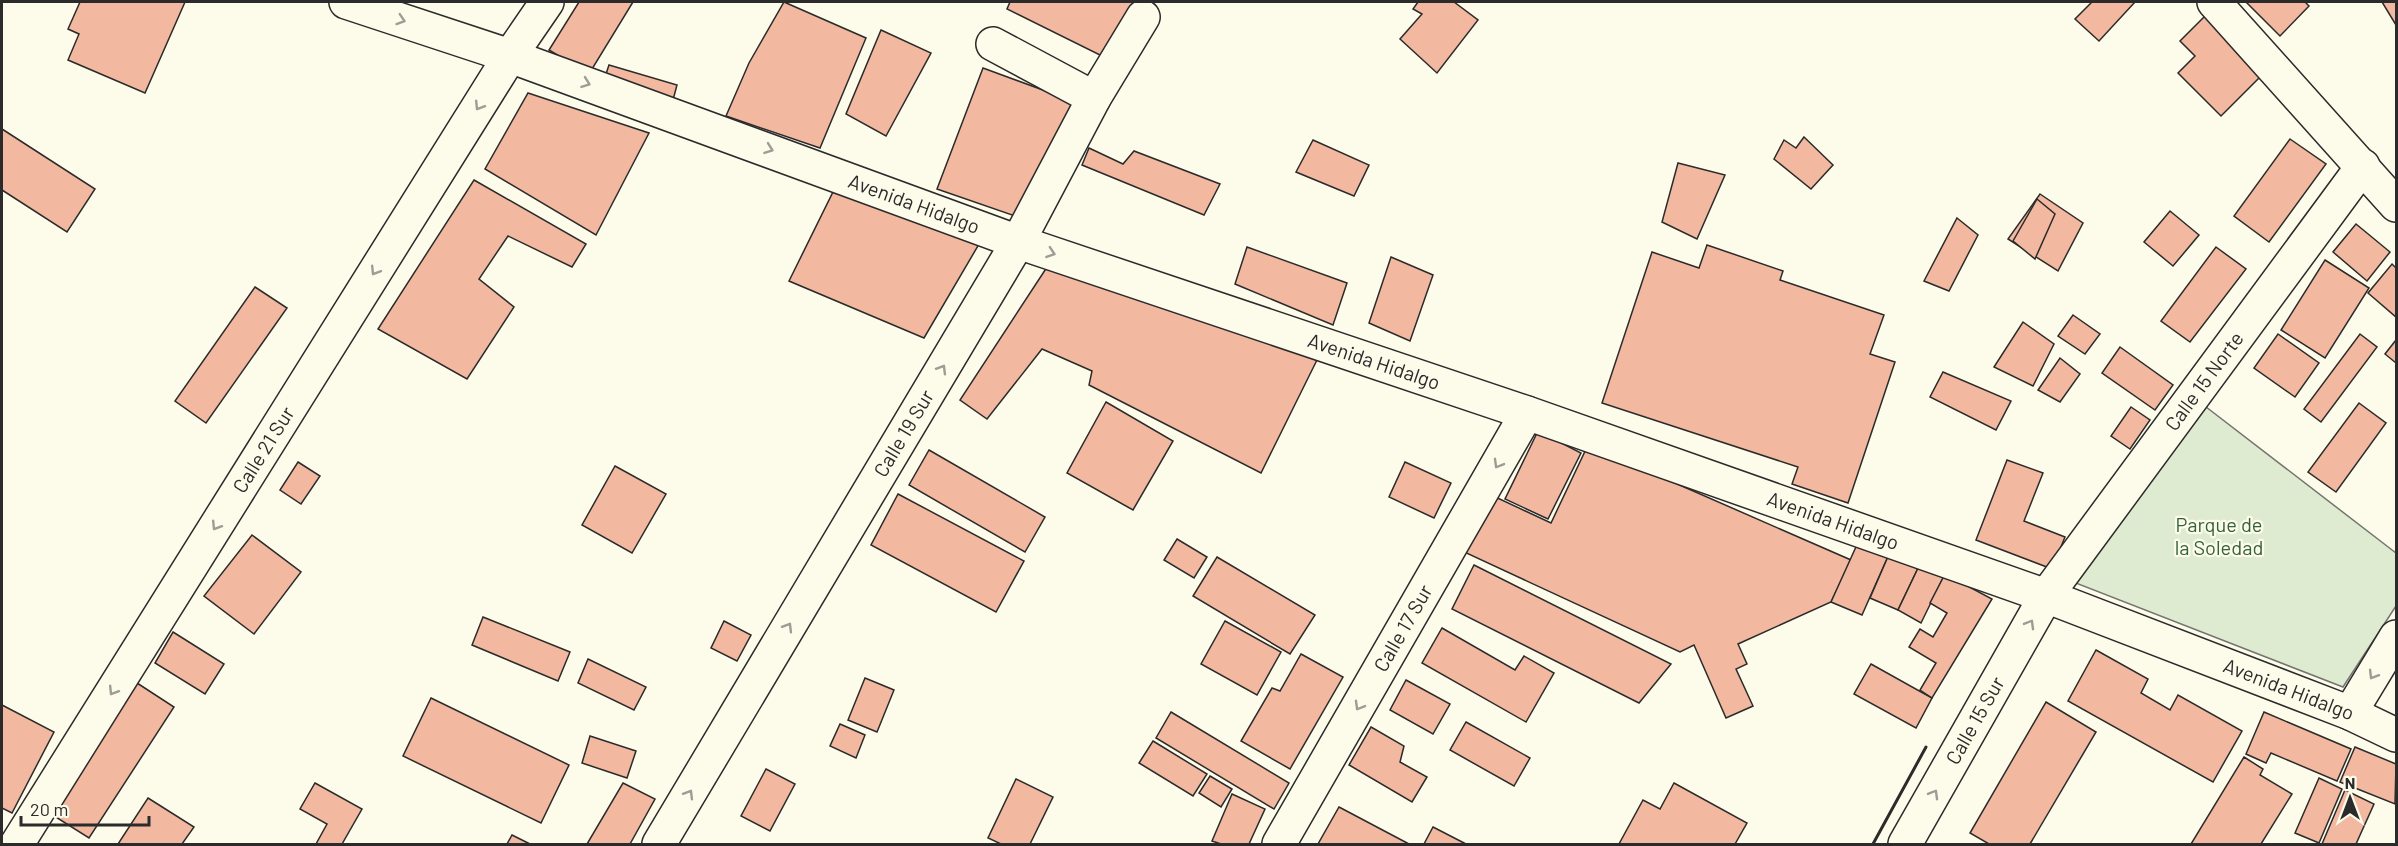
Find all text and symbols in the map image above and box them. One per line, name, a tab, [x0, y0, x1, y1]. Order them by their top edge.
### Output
one-way arrow	[395, 13, 406, 25]
one-way arrow	[580, 76, 590, 89]
one-way arrow	[474, 100, 486, 110]
one-way arrow	[763, 142, 774, 155]
street label: Avenida Hidalgo	[845, 168, 983, 238]
one-way arrow	[1045, 245, 1056, 258]
one-way arrow	[371, 265, 383, 275]
street label: Calle 15 Norte	[2159, 326, 2248, 435]
street label: Avenida Hidalgo	[1305, 327, 1443, 394]
one-way arrow	[935, 365, 947, 375]
street label: Calle 19 Sur	[868, 385, 938, 481]
street label: Calle 21 Sur	[227, 402, 299, 497]
one-way arrow	[1493, 458, 1505, 468]
street label: Avenida Hidalgo	[1764, 486, 1902, 554]
park label: Parque de la Soledad	[2175, 512, 2263, 559]
one-way arrow	[212, 520, 224, 530]
street label: Calle 17 Sur	[1368, 580, 1437, 675]
one-way arrow	[2023, 620, 2034, 630]
one-way arrow	[781, 623, 793, 633]
street label: Avenida Hidalgo	[2220, 652, 2358, 724]
one-way arrow	[2369, 669, 2381, 679]
street label: Calle 15 Sur	[1940, 672, 2009, 768]
one-way arrow	[109, 684, 120, 695]
one-way arrow	[1354, 699, 1366, 710]
north arrow	[2320, 768, 2380, 828]
text: N	[2345, 773, 2355, 792]
scale bar	[21, 789, 148, 827]
one-way arrow	[1927, 789, 1938, 800]
one-way arrow	[681, 790, 693, 800]
text: 20 m	[30, 798, 68, 820]

